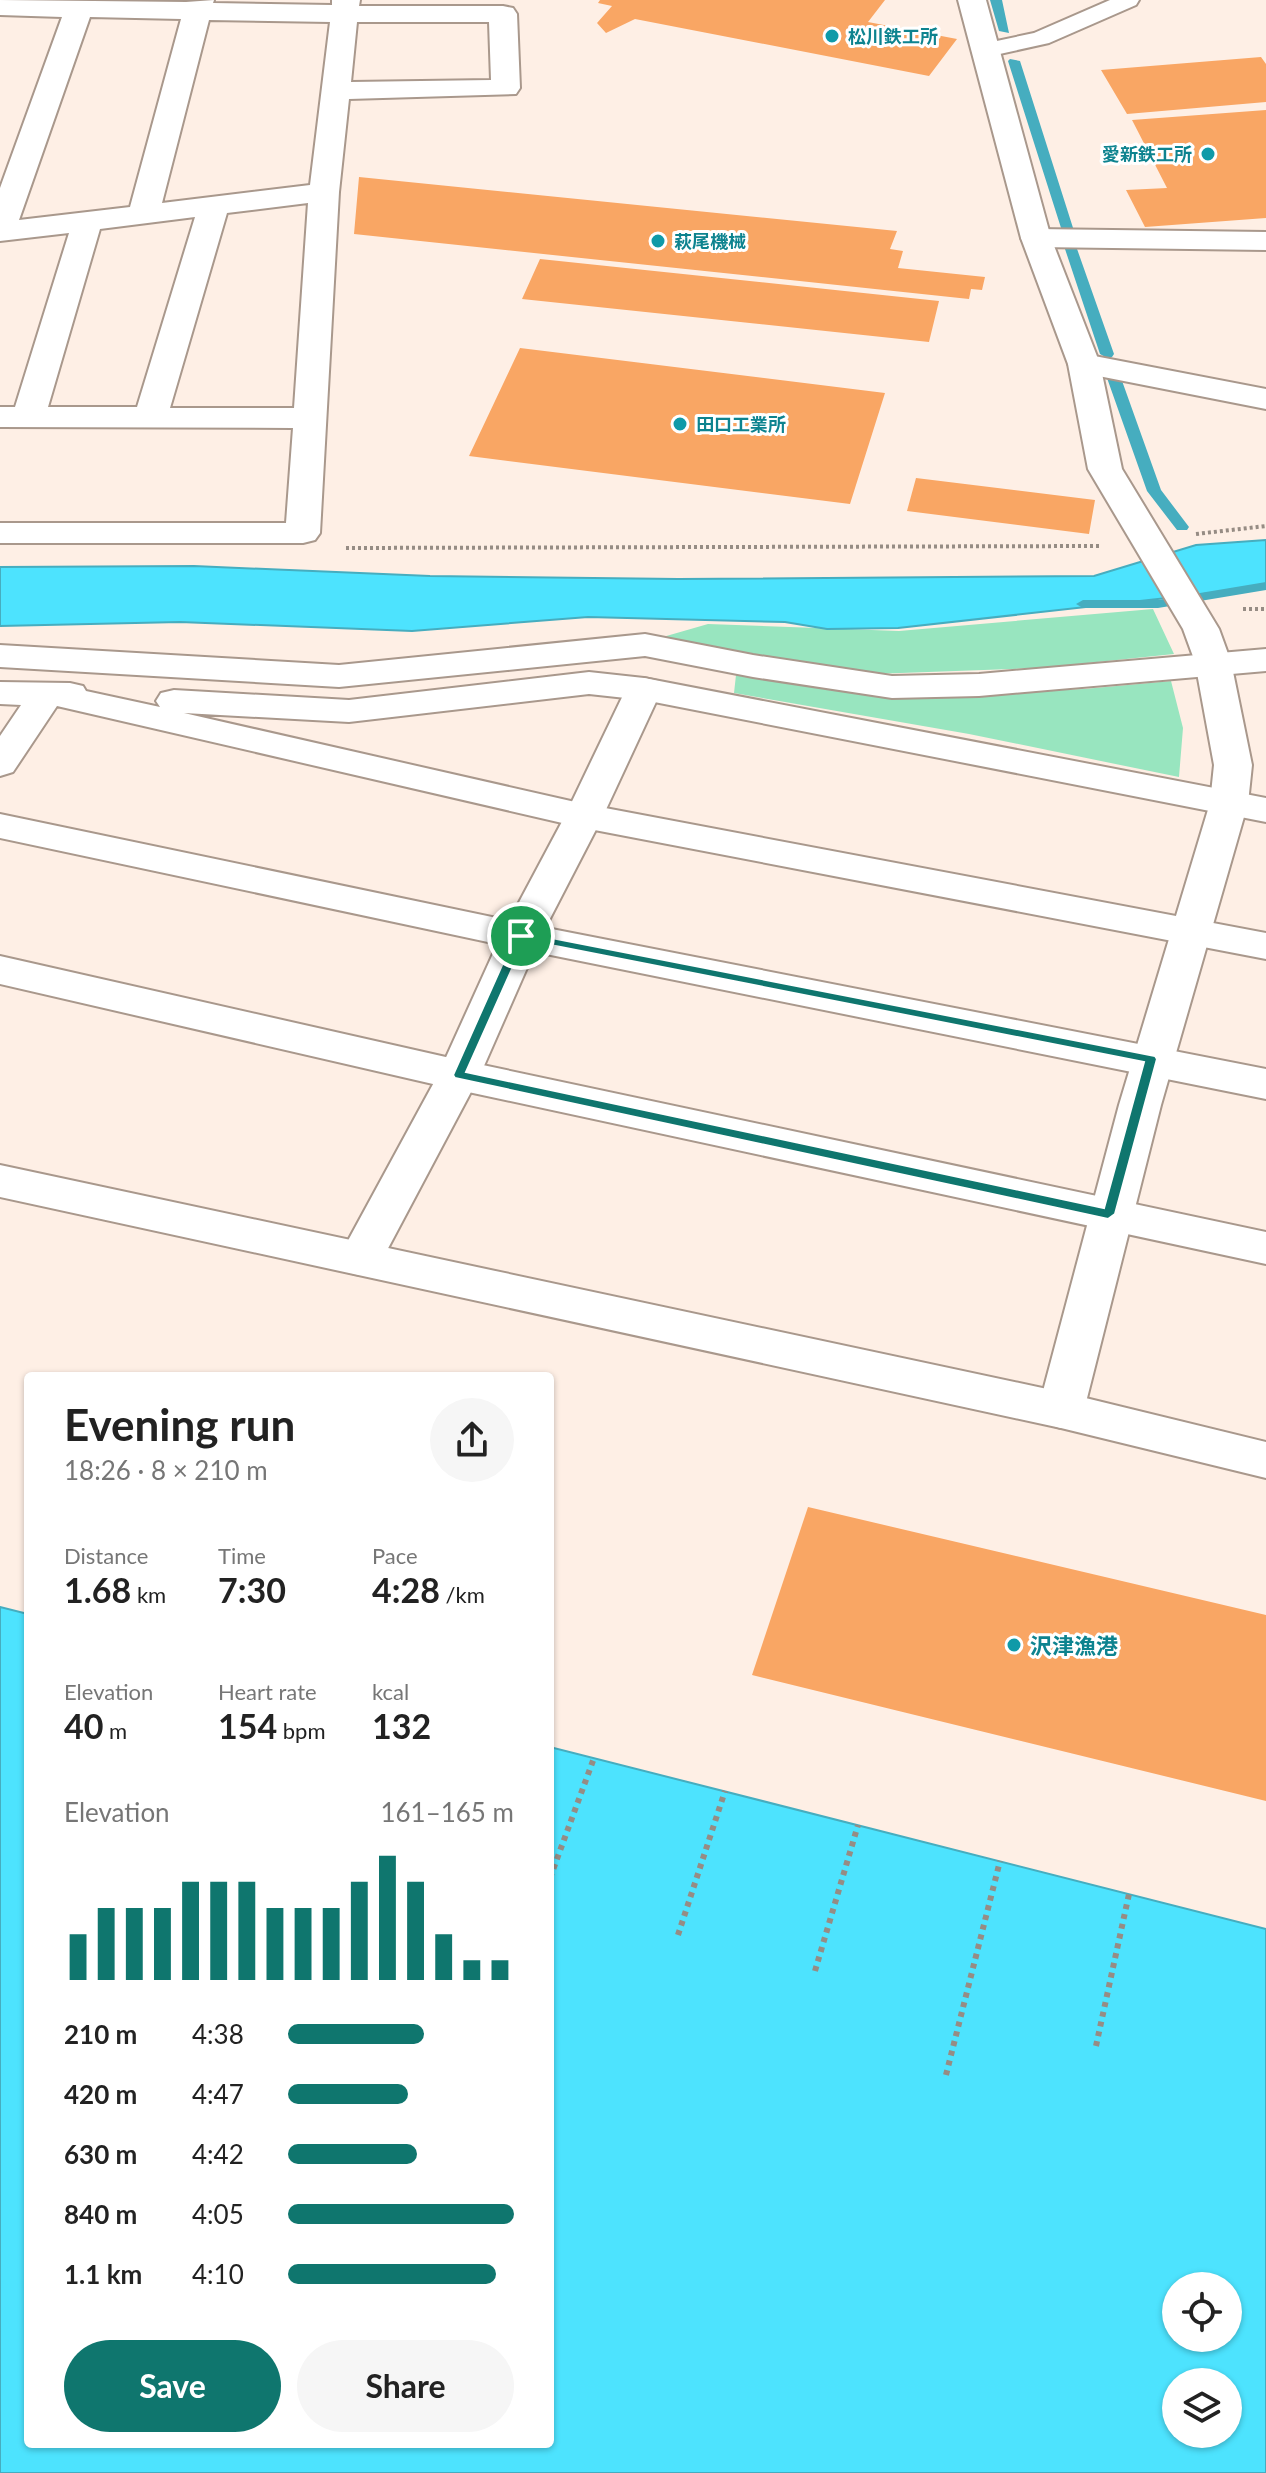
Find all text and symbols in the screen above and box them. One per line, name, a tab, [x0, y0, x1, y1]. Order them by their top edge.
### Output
place label: 松川鉄工所	[848, 25, 938, 47]
marker: 松川鉄工所	[823, 27, 841, 45]
place label: 愛新鉄工所	[1102, 143, 1192, 165]
marker: 愛新鉄工所	[1199, 145, 1217, 163]
place label: 萩尾機械	[674, 230, 746, 252]
marker: 萩尾機械	[649, 232, 667, 250]
place label: 田口工業所	[696, 413, 786, 435]
marker: 田口工業所	[671, 415, 689, 433]
pin	[487, 902, 555, 970]
icon: arrive	[499, 914, 543, 958]
text: Evening run	[64, 1398, 295, 1450]
button: share	[430, 1398, 514, 1482]
text: 18:26 · 8 × 210 m	[64, 1454, 268, 1486]
text: Distance	[64, 1542, 148, 1569]
text: Time	[218, 1542, 266, 1569]
text: Pace	[372, 1542, 418, 1569]
text: 1.68	[64, 1569, 131, 1610]
text: 7:30	[218, 1569, 286, 1610]
text: 4:28	[372, 1569, 440, 1610]
text: km	[131, 1581, 166, 1608]
text: /km	[440, 1581, 485, 1608]
place label: 沢津漁港	[1030, 1632, 1118, 1659]
marker: 沢津漁港	[1005, 1636, 1023, 1654]
text: Elevation	[64, 1678, 153, 1705]
text: Heart rate	[218, 1678, 317, 1705]
text: kcal	[372, 1678, 409, 1705]
text: 40	[64, 1705, 103, 1746]
text: 154	[218, 1705, 277, 1746]
text: 132	[372, 1705, 431, 1746]
text: m	[103, 1717, 127, 1744]
text: bpm	[277, 1717, 326, 1744]
text: Elevation	[64, 1796, 170, 1828]
text: 161–165 m	[380, 1796, 514, 1828]
text: 210 m	[64, 2018, 137, 2050]
text: 4:38	[192, 2018, 244, 2050]
text: 420 m	[64, 2078, 137, 2110]
text: 4:47	[192, 2078, 244, 2110]
text: 630 m	[64, 2138, 137, 2170]
text: 4:42	[192, 2138, 244, 2170]
text: 840 m	[64, 2198, 137, 2230]
text: 4:05	[192, 2198, 244, 2230]
text: 1.1 km	[64, 2258, 142, 2290]
text: 4:10	[192, 2258, 244, 2290]
map controls	[1162, 2272, 1242, 2448]
button: locate	[1162, 2272, 1242, 2352]
button: Save	[64, 2340, 281, 2432]
button: Share	[297, 2340, 514, 2432]
button: layers	[1162, 2368, 1242, 2448]

